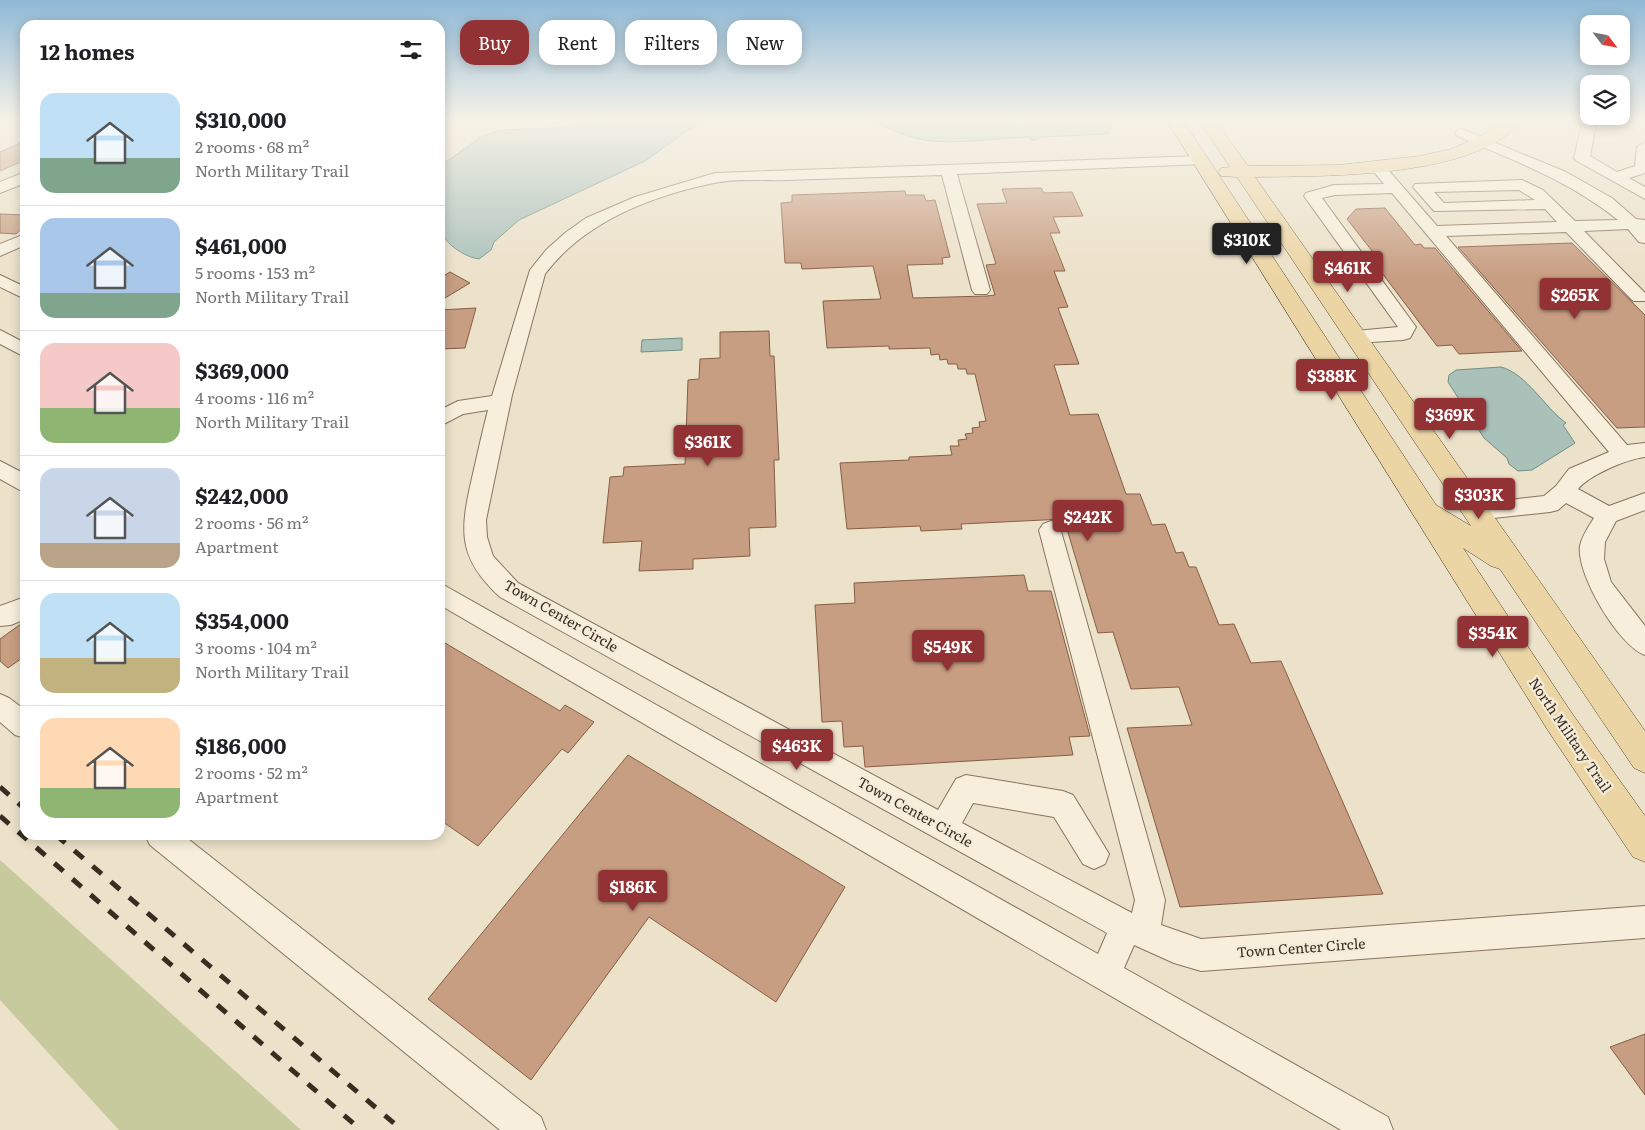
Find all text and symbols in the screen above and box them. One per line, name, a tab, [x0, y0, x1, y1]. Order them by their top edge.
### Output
north arrow	[1580, 15, 1630, 65]
map controls	[1580, 15, 1630, 125]
chip: Buy	[460, 20, 529, 65]
chip: Rent	[539, 20, 615, 65]
chip: Filters	[625, 20, 717, 65]
chip: New	[727, 20, 802, 65]
text: 12 homes	[40, 35, 134, 66]
icon: filters	[397, 36, 425, 64]
button: layers	[1580, 75, 1630, 125]
text: $310,000	[195, 103, 287, 134]
icon: home	[80, 113, 140, 173]
text: 2 rooms · 68 m²	[195, 134, 309, 158]
text: North Military Trail	[195, 158, 349, 182]
pin: $310K	[1212, 222, 1282, 265]
text: $310K	[1223, 227, 1271, 251]
text: $461,000	[195, 229, 287, 260]
icon: home	[80, 238, 140, 298]
pin: $461K	[1313, 250, 1383, 293]
text: $461K	[1324, 255, 1372, 279]
text: 5 rooms · 153 m²	[195, 260, 315, 284]
pin: $265K	[1540, 278, 1610, 320]
text: $265K	[1551, 282, 1599, 306]
text: North Military Trail	[195, 284, 349, 308]
text: $369,000	[195, 354, 289, 385]
pin: $388K	[1297, 358, 1367, 401]
icon: home	[80, 363, 140, 423]
text: $388K	[1307, 363, 1357, 387]
text: 4 rooms · 116 m²	[195, 385, 314, 409]
pin: $369K	[1415, 398, 1485, 440]
text: $369K	[1425, 402, 1475, 426]
text: North Military Trail	[195, 409, 349, 433]
pin: $361K	[673, 424, 743, 467]
text: $361K	[685, 429, 731, 453]
pin: $303K	[1444, 478, 1514, 520]
text: $242,000	[195, 479, 288, 510]
text: $303K	[1454, 482, 1504, 506]
icon: home	[80, 488, 140, 548]
pin: $242K	[1053, 500, 1123, 542]
text: $242K	[1064, 504, 1112, 528]
text: 2 rooms · 56 m²	[195, 510, 308, 534]
text: Apartment	[195, 534, 279, 558]
street label: Town Center Circle	[501, 574, 622, 656]
text: $354,000	[195, 604, 289, 635]
icon: home	[80, 613, 140, 673]
pin: $354K	[1458, 616, 1528, 658]
text: $354K	[1468, 620, 1518, 644]
pin: $549K	[913, 630, 983, 672]
text: $549K	[923, 634, 973, 658]
text: 3 rooms · 104 m²	[195, 635, 317, 659]
text: North Military Trail	[195, 659, 349, 683]
street label: North Military Trail	[1525, 673, 1617, 796]
pin: $463K	[762, 728, 832, 771]
text: $186,000	[195, 729, 286, 760]
text: $463K	[772, 733, 822, 757]
icon: home	[80, 738, 140, 798]
text: 2 rooms · 52 m²	[195, 760, 308, 784]
street label: Town Center Circle	[854, 771, 977, 851]
text: Apartment	[195, 784, 279, 808]
pin: $186K	[598, 870, 668, 912]
text: $186K	[609, 874, 657, 898]
street label: Town Center Circle	[1236, 933, 1366, 961]

